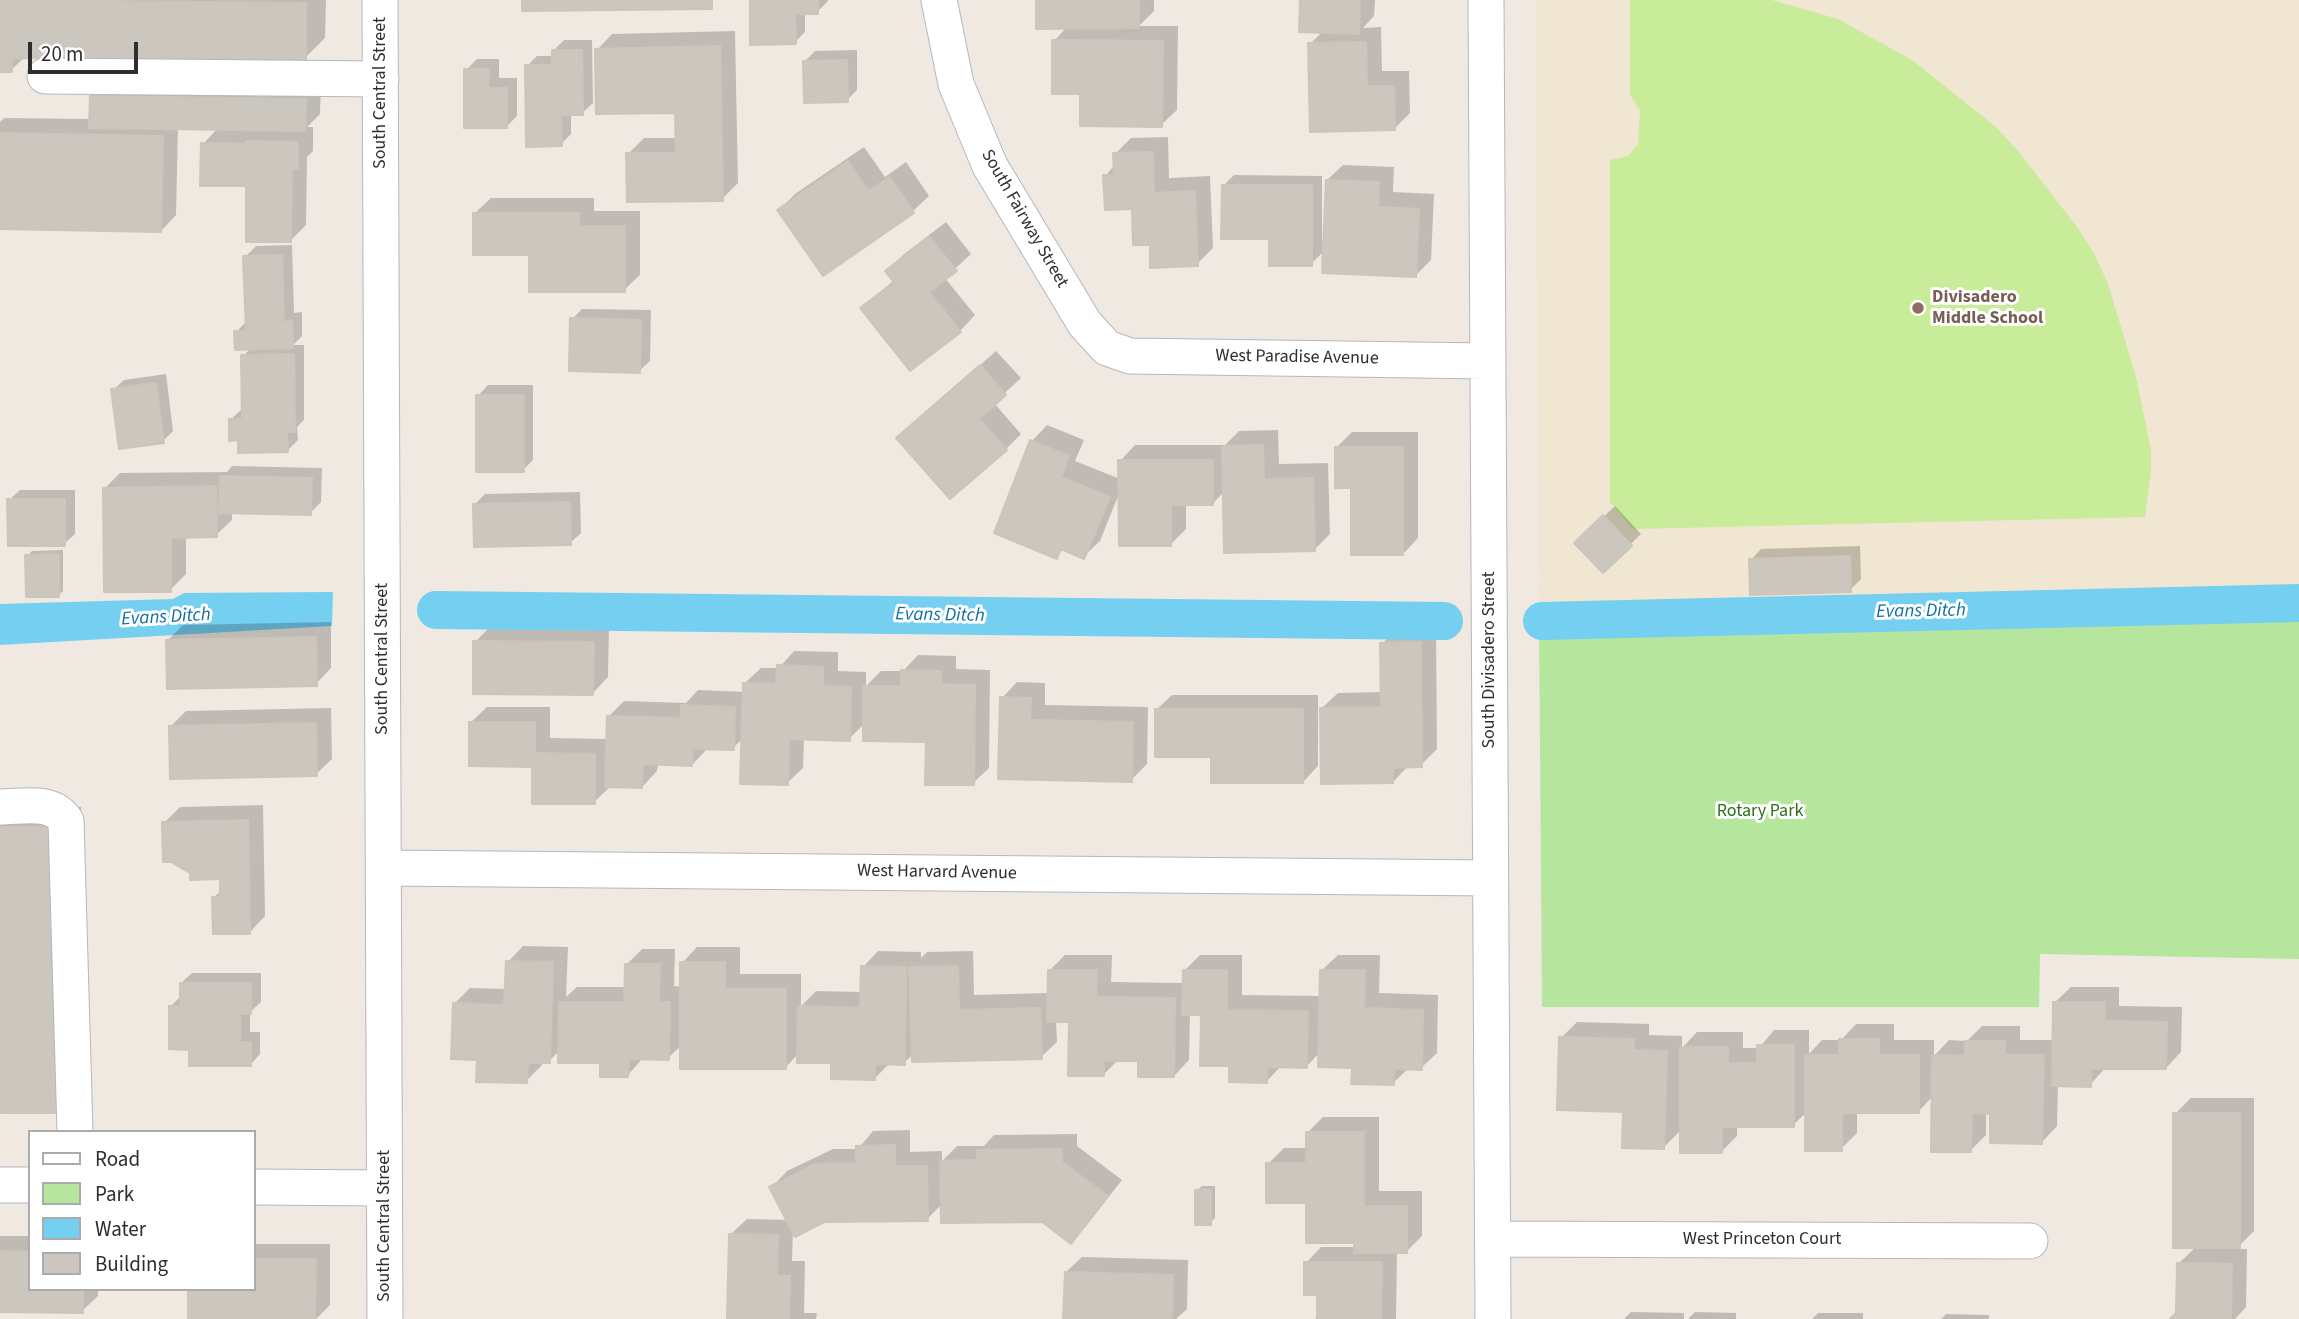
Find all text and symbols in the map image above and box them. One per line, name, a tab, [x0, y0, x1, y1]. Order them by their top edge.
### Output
street label: South Central Street	[370, 17, 392, 169]
scale bar	[32, 28, 142, 72]
text: 20 m	[41, 39, 83, 69]
street label: South Fairway Street	[976, 146, 1072, 292]
place label: Divisadero Middle School	[1932, 287, 2043, 330]
marker: Divisadero Middle School	[1910, 300, 1926, 316]
street label: West Paradise Avenue	[1215, 346, 1379, 370]
street label: South Divisadero Street	[1479, 571, 1501, 749]
street label: South Central Street	[372, 583, 394, 735]
water label: Evans Ditch	[1876, 600, 1966, 624]
water label: Evans Ditch	[121, 604, 211, 632]
water label: Evans Ditch	[895, 604, 985, 628]
park label: Rotary Park	[1717, 801, 1803, 823]
street label: West Harvard Avenue	[857, 861, 1017, 885]
legend	[28, 1130, 256, 1291]
text: Road	[95, 1144, 140, 1174]
street label: South Central Street	[374, 1150, 396, 1302]
text: Park	[95, 1179, 134, 1209]
text: Water	[95, 1214, 146, 1244]
street label: West Princeton Court	[1683, 1229, 1841, 1251]
text: Building	[95, 1249, 168, 1279]

